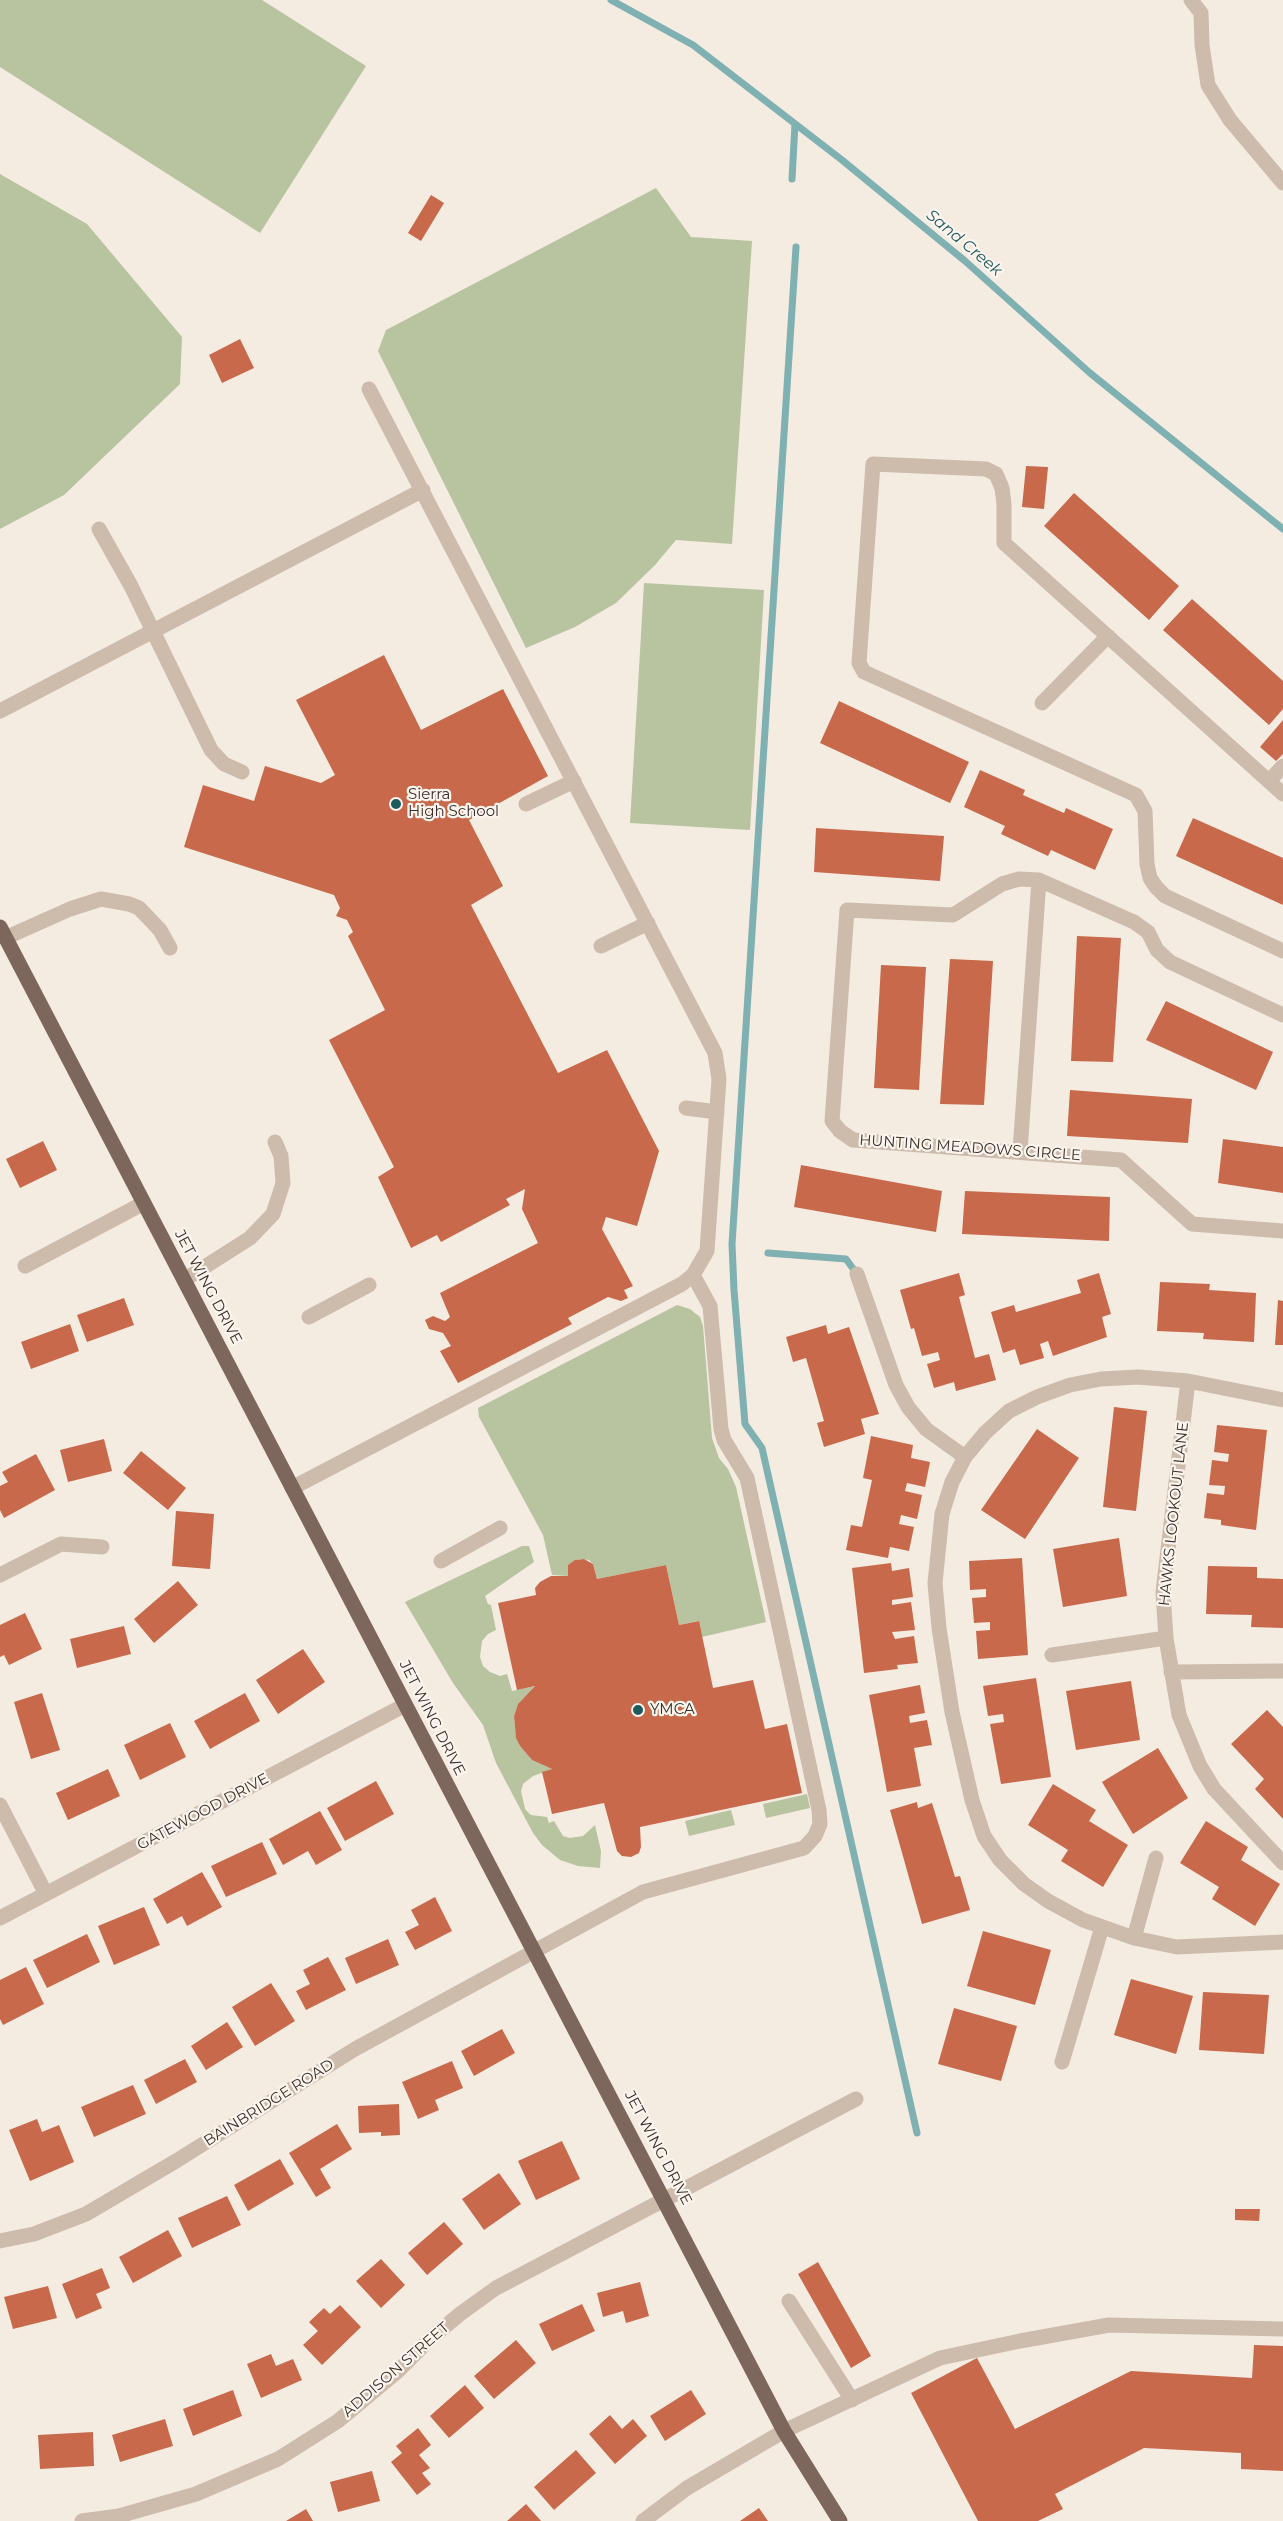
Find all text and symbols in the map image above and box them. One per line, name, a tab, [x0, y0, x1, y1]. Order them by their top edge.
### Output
water label: Sand Creek	[922, 206, 1006, 280]
place label: Sierra High School	[408, 786, 499, 821]
marker: Sierra High School	[389, 797, 403, 811]
street label: HUNTING MEADOWS CIRCLE	[859, 1131, 1081, 1165]
street label: JET WING DRIVE	[170, 1227, 246, 1347]
street label: HAWKS LOOKOUT LANE	[1155, 1421, 1193, 1607]
street label: JET WING DRIVE	[395, 1658, 469, 1778]
place label: YMCA	[650, 1701, 695, 1719]
marker: YMCA	[631, 1703, 645, 1717]
street label: GATEWOOD DRIVE	[134, 1770, 272, 1854]
street label: BAINBRIDGE ROAD	[201, 2056, 337, 2150]
street label: JET WING DRIVE	[620, 2088, 696, 2208]
street label: ADDISON STREET	[339, 2319, 453, 2421]

